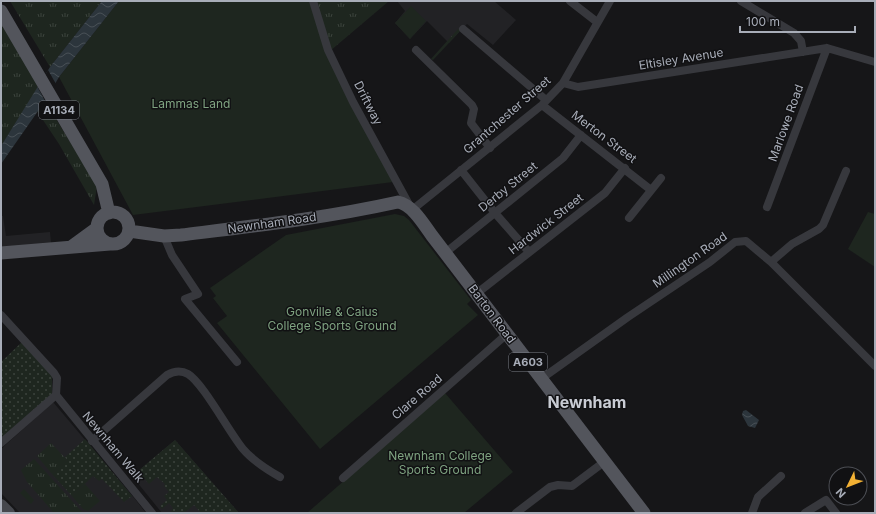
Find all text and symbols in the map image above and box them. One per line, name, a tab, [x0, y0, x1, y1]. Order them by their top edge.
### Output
scale bar	[740, 8, 855, 34]
text: 100 m	[746, 14, 780, 29]
street label: Eltisley Avenue	[638, 44, 724, 73]
street label: Grantchester Street	[460, 73, 554, 157]
street label: Driftway	[351, 78, 386, 128]
street label: Marlowe Road	[765, 82, 806, 163]
park label: Lammas Land	[152, 96, 230, 111]
road number: A1134	[39, 101, 79, 119]
street label: Merton Street	[569, 107, 640, 166]
street label: Derby Street	[475, 158, 540, 215]
street label: Hardwick Street	[505, 190, 586, 257]
street label: Newnham Road	[227, 209, 317, 236]
street label: Millington Road	[650, 228, 730, 291]
street label: Barton Road	[465, 281, 519, 346]
park label: Gonville & Caius College Sports Ground	[268, 304, 396, 333]
road number: A603	[509, 353, 547, 371]
street label: Clare Road	[388, 371, 445, 423]
district label: Newnham	[548, 392, 626, 412]
street label: Newnham Walk	[79, 408, 148, 485]
park label: Newnham College Sports Ground	[388, 448, 492, 477]
north arrow	[828, 466, 868, 506]
text: N	[833, 485, 849, 501]

